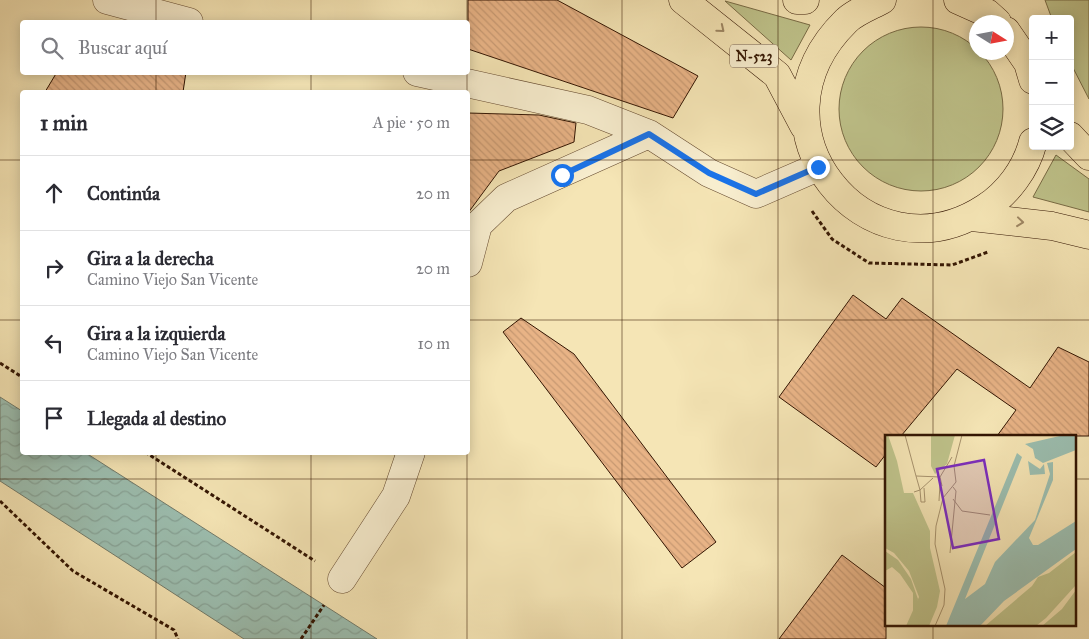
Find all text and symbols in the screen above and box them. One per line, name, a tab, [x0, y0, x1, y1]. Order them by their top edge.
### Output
north arrow	[969, 15, 1014, 60]
map controls	[1029, 15, 1074, 150]
button: +	[1029, 15, 1074, 60]
search box	[20, 20, 470, 75]
one-way arrow	[716, 24, 725, 33]
icon: search	[38, 34, 66, 62]
text: Buscar aquí	[78, 36, 167, 59]
road number: N-523	[730, 44, 778, 68]
button: −	[1029, 60, 1074, 105]
button: layers	[1029, 105, 1074, 150]
text: 1 min	[40, 110, 88, 136]
text: A pie · 50 m	[373, 113, 450, 132]
route end	[807, 156, 830, 179]
route start	[551, 164, 574, 187]
icon: ahead	[40, 179, 68, 207]
text: Continúa	[87, 182, 160, 205]
text: 20 m	[416, 184, 450, 203]
one-way arrow	[1016, 216, 1024, 227]
text: Gira a la derecha	[87, 247, 214, 270]
icon: right	[40, 254, 68, 282]
text: 20 m	[416, 259, 450, 278]
text: Camino Viejo San Vicente	[87, 270, 258, 289]
text: Gira a la izquierda	[87, 322, 226, 345]
icon: left	[40, 329, 68, 357]
text: 10 m	[418, 334, 450, 353]
text: Camino Viejo San Vicente	[87, 345, 258, 364]
icon: arrive	[40, 404, 68, 432]
text: Llegada al destino	[87, 407, 226, 430]
inset map	[885, 435, 1076, 626]

